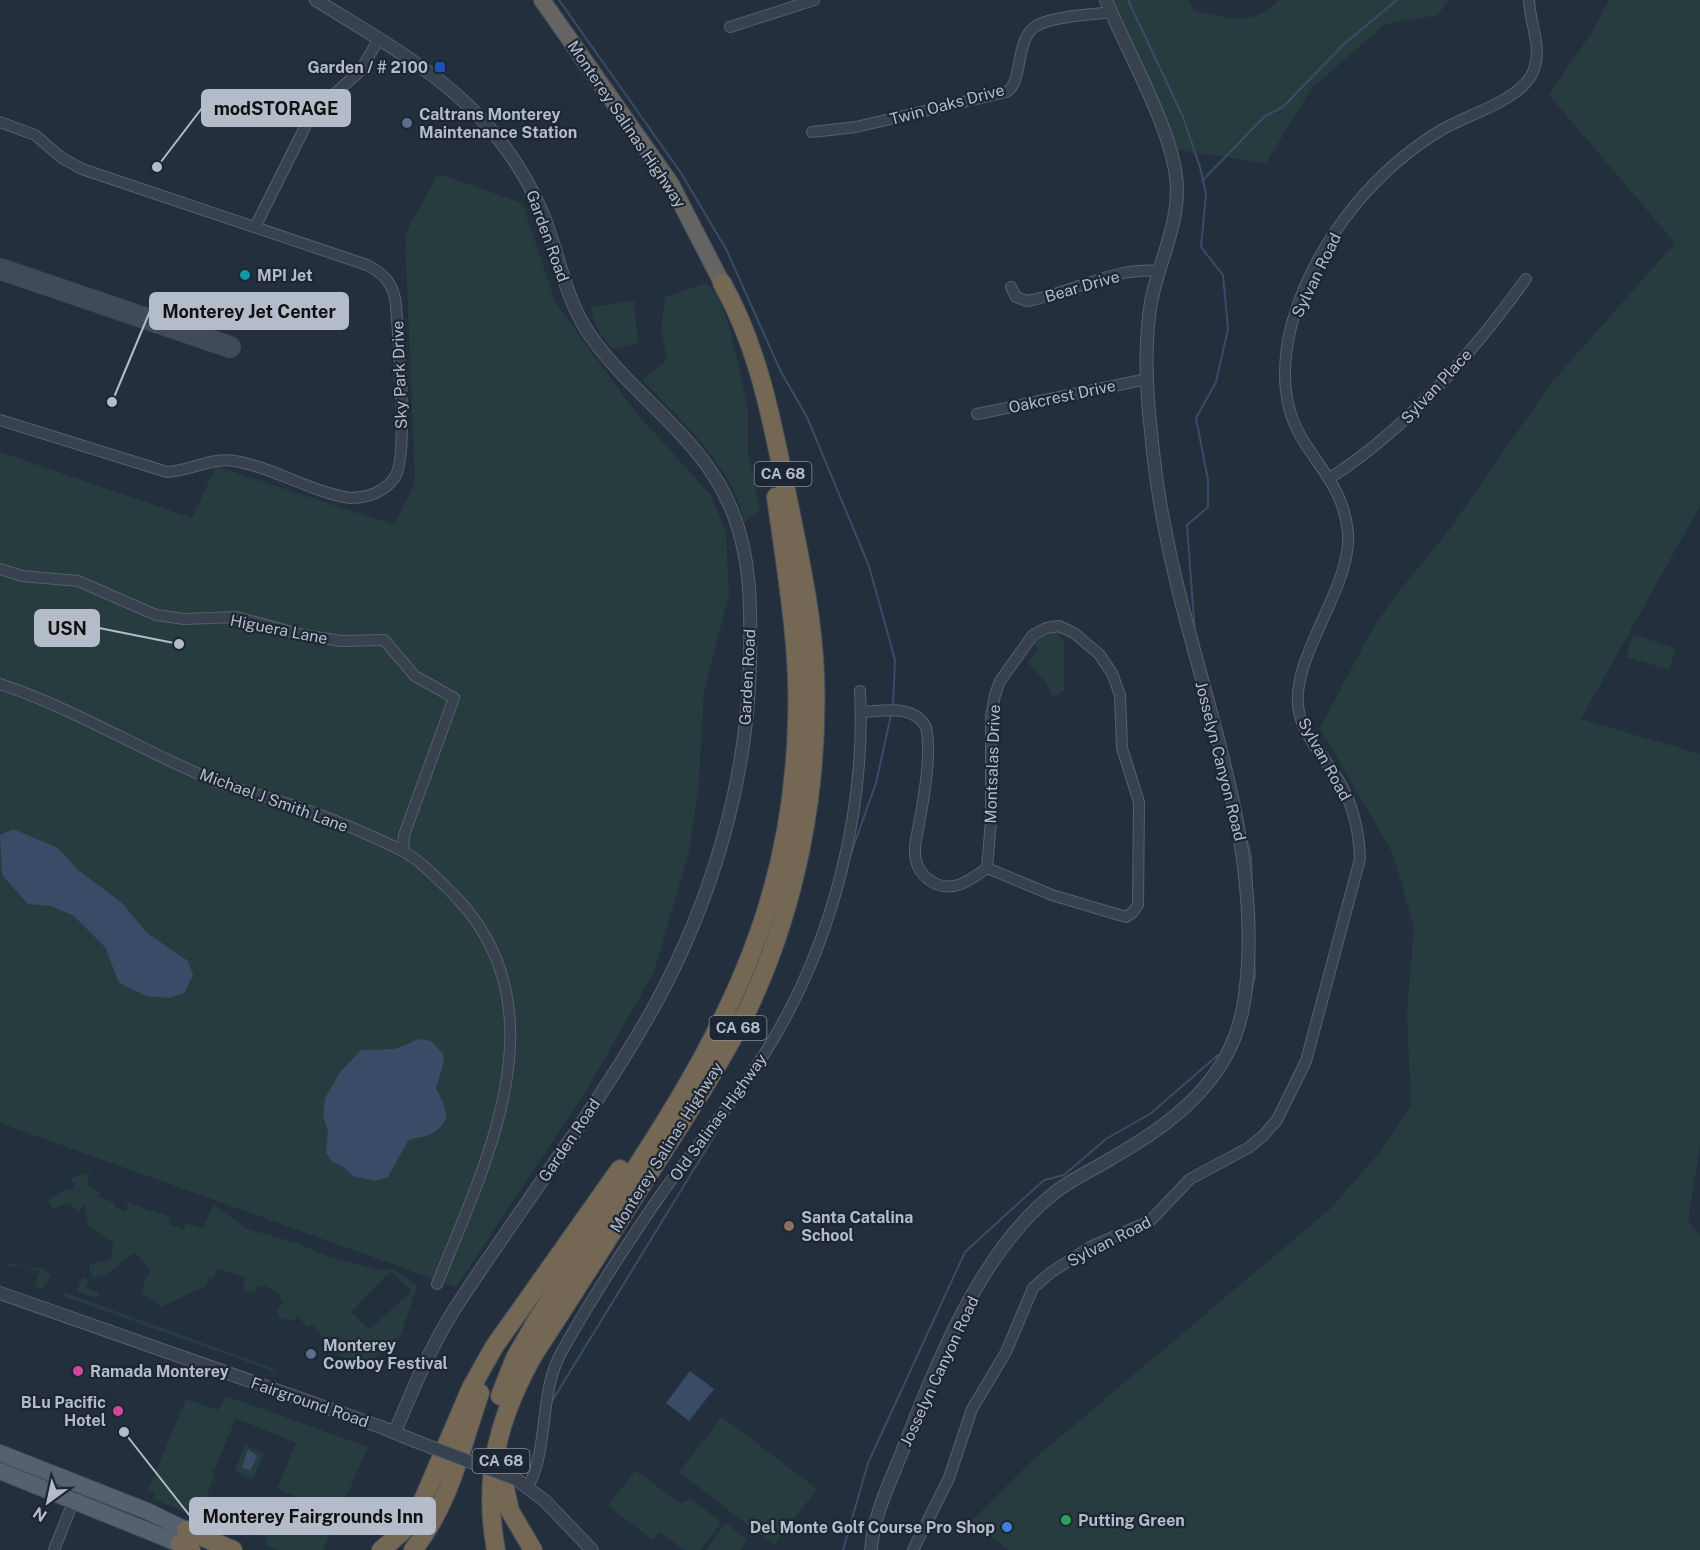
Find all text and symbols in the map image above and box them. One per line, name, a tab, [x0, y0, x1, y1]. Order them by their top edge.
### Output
street label: Monterey Salinas Highway	[564, 37, 690, 212]
place label: Garden / # 2100	[307, 58, 428, 77]
marker: Garden / # 2100	[433, 60, 447, 74]
street label: Twin Oaks Drive	[888, 80, 1007, 129]
callout: modSTORAGE	[202, 90, 350, 126]
text: modSTORAGE	[214, 98, 338, 119]
place label: Caltrans Monterey Maintenance Station	[419, 105, 577, 142]
marker: Caltrans Monterey Maintenance Station	[400, 116, 414, 130]
street label: Garden Road	[522, 188, 573, 285]
street label: Sylvan Road	[1288, 230, 1345, 321]
place label: MPI Jet	[257, 266, 313, 285]
street label: Bear Drive	[1042, 267, 1122, 306]
marker: MPI Jet	[238, 268, 252, 282]
callout: Monterey Jet Center	[150, 293, 348, 329]
text: Monterey Jet Center	[162, 301, 336, 322]
street label: Sky Park Drive	[388, 320, 411, 430]
street label: Sylvan Place	[1397, 345, 1476, 428]
street label: Oakcrest Drive	[1007, 376, 1117, 417]
road number: CA 68	[754, 462, 812, 486]
callout: USN	[35, 610, 99, 646]
street label: Higuera Lane	[228, 611, 329, 648]
text: USN	[47, 618, 87, 639]
street label: Garden Road	[735, 628, 760, 726]
street label: Josselyn Canyon Road	[1191, 679, 1250, 843]
street label: Montsalas Drive	[981, 704, 1004, 824]
street label: Sylvan Road	[1294, 715, 1355, 804]
street label: Michael J Smith Lane	[197, 765, 351, 836]
road number: CA 68	[710, 1016, 766, 1040]
street label: Old Salinas Highway	[666, 1050, 771, 1184]
street label: Monterey Salinas Highway	[606, 1058, 727, 1236]
street label: Garden Road	[535, 1095, 604, 1186]
place label: Santa Catalina School	[801, 1208, 913, 1245]
street label: Sylvan Road	[1064, 1212, 1154, 1271]
marker: Santa Catalina School	[782, 1219, 796, 1233]
street label: Josselyn Canyon Road	[896, 1293, 983, 1449]
place label: Monterey Cowboy Festival	[323, 1336, 448, 1373]
marker: Monterey Cowboy Festival	[304, 1347, 318, 1361]
place label: Ramada Monterey	[90, 1362, 229, 1381]
marker: Ramada Monterey	[71, 1364, 85, 1378]
street label: Fairground Road	[248, 1373, 371, 1432]
place label: BLu Pacific Hotel	[21, 1393, 106, 1430]
marker: BLu Pacific Hotel	[111, 1404, 125, 1418]
road number: CA 68	[472, 1449, 530, 1473]
north arrow	[18, 1472, 78, 1532]
callout: Monterey Fairgrounds Inn	[190, 1498, 435, 1534]
text: N	[30, 1503, 51, 1526]
text: Monterey Fairgrounds Inn	[202, 1506, 424, 1527]
place label: Putting Green	[1078, 1511, 1185, 1530]
marker: Putting Green	[1059, 1513, 1073, 1527]
place label: Del Monte Golf Course Pro Shop	[750, 1518, 995, 1537]
marker: Del Monte Golf Course Pro Shop	[1000, 1520, 1014, 1534]

